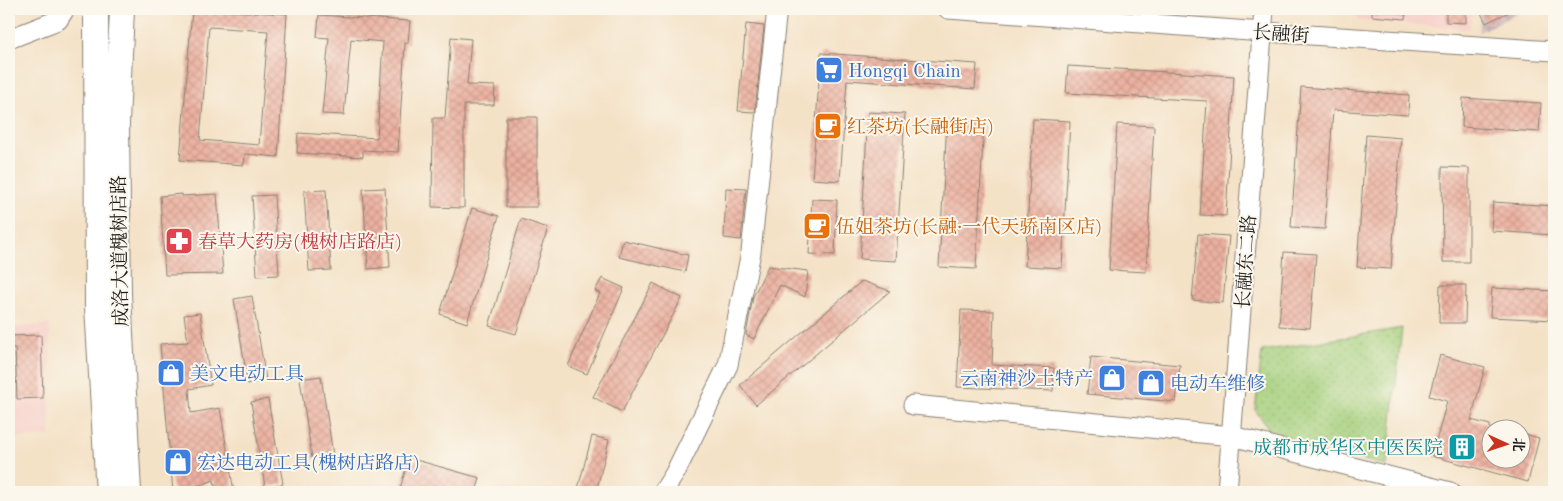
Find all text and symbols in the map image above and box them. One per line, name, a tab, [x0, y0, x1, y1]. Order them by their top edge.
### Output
street label: 长融街	[1252, 22, 1310, 47]
supermarket icon: Hongqi Chain	[814, 55, 844, 85]
place label: Hongqi Chain	[848, 63, 961, 82]
cafe icon: 红茶坊(长融街店)	[813, 111, 843, 141]
place label: 红茶坊(长融街店)	[847, 117, 994, 138]
street label: 成洛大道槐树店路	[108, 175, 132, 327]
cafe icon: 伍姐茶坊(长融·一代天骄南区店)	[802, 211, 832, 241]
street label: 长融东二路	[1233, 214, 1260, 310]
place label: 伍姐茶坊(长融·一代天骄南区店)	[836, 216, 1102, 238]
pharmacy icon: 春草大药房(槐树店路店)	[164, 226, 194, 256]
place label: 春草大药房(槐树店路店)	[198, 231, 402, 253]
shop icon: 美文电动工具	[156, 358, 186, 388]
shop icon: 云南神沙土特产	[1097, 363, 1127, 393]
place label: 美文电动工具	[190, 364, 304, 385]
place label: 云南神沙土特产	[960, 368, 1093, 390]
shop icon: 电动车维修	[1136, 368, 1166, 398]
place label: 电动车维修	[1170, 373, 1265, 395]
north arrow	[1480, 418, 1530, 468]
building icon: 成都市成华区中医医院	[1447, 432, 1477, 462]
text: 北	[1511, 437, 1526, 452]
place label: 成都市成华区中医医院	[1253, 438, 1443, 459]
shop icon: 宏达电动工具(槐树店路店)	[163, 447, 193, 477]
place label: 宏达电动工具(槐树店路店)	[197, 453, 420, 474]

